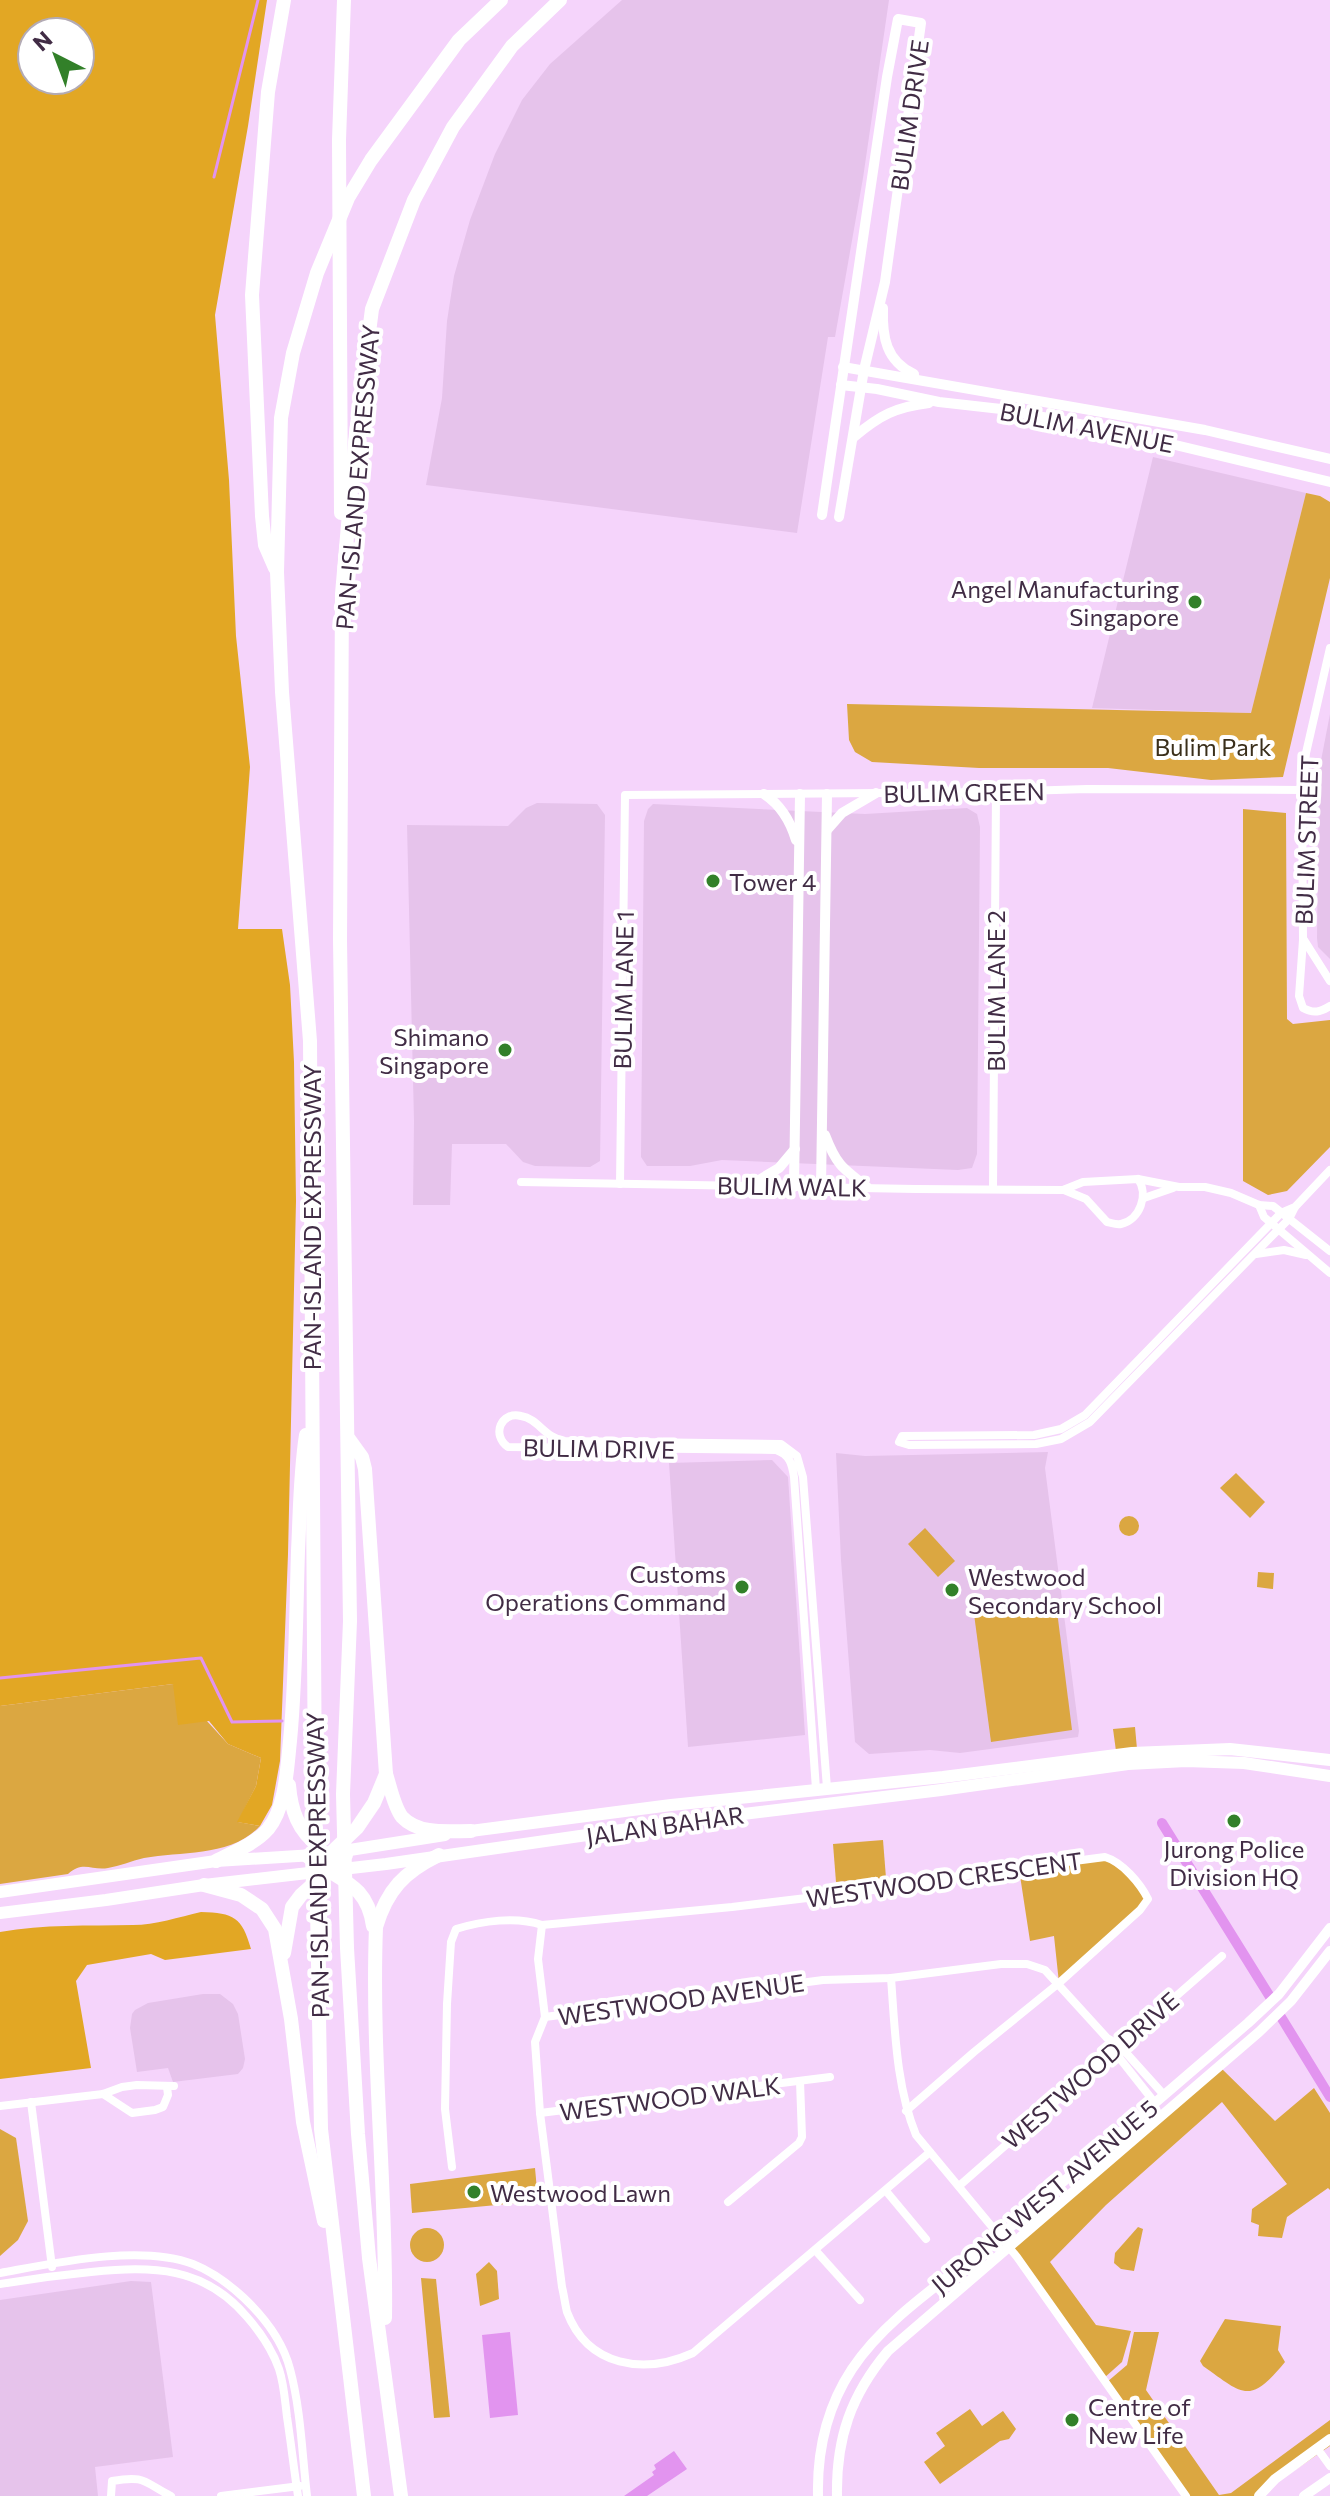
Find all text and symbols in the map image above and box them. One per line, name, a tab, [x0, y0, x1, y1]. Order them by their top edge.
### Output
north arrow	[16, 16, 96, 96]
text: N	[27, 25, 57, 56]
street label: BULIM DRIVE	[884, 38, 934, 192]
street label: PAN-ISLAND EXPRESSWAY	[329, 323, 385, 631]
street label: BULIM AVENUE	[998, 396, 1176, 458]
place label: Angel Manufacturing Singapore	[951, 574, 1179, 631]
marker: Angel Manufacturing Singapore	[1186, 593, 1204, 611]
park label: Bulim Park	[1155, 732, 1271, 761]
street label: BULIM STREET	[1289, 754, 1323, 926]
street label: BULIM GREEN	[883, 776, 1045, 808]
place label: Tower 4	[729, 867, 816, 896]
marker: Tower 4	[704, 872, 722, 890]
street label: BULIM LANE 1	[607, 910, 639, 1070]
street label: BULIM LANE 2	[981, 910, 1010, 1072]
place label: Shimano Singapore	[379, 1022, 489, 1079]
marker: Shimano Singapore	[496, 1041, 514, 1059]
street label: PAN-ISLAND EXPRESSWAY	[297, 1063, 326, 1370]
street label: BULIM WALK	[717, 1170, 867, 1202]
street label: BULIM DRIVE	[523, 1432, 675, 1464]
place label: Customs Operations Command	[485, 1559, 726, 1616]
place label: Westwood Secondary School	[968, 1562, 1162, 1619]
marker: Customs Operations Command	[733, 1578, 751, 1596]
marker: Westwood Secondary School	[943, 1581, 961, 1599]
street label: PAN-ISLAND EXPRESSWAY	[300, 1711, 334, 2018]
street label: JALAN BAHAR	[584, 1800, 746, 1850]
marker: Jurong Police Division HQ	[1225, 1812, 1243, 1830]
place label: Jurong Police Division HQ	[1163, 1834, 1305, 1891]
street label: WESTWOOD CRESCENT	[804, 1845, 1084, 1913]
street label: WESTWOOD AVENUE	[556, 1967, 806, 2031]
street label: WESTWOOD DRIVE	[996, 1985, 1184, 2155]
street label: WESTWOOD WALK	[558, 2070, 782, 2126]
street label: JURONG WEST AVENUE 5	[925, 2093, 1163, 2299]
place label: Westwood Lawn	[490, 2178, 671, 2207]
marker: Westwood Lawn	[465, 2183, 483, 2201]
place label: Centre of New Life	[1088, 2392, 1191, 2449]
marker: Centre of New Life	[1063, 2411, 1081, 2429]

